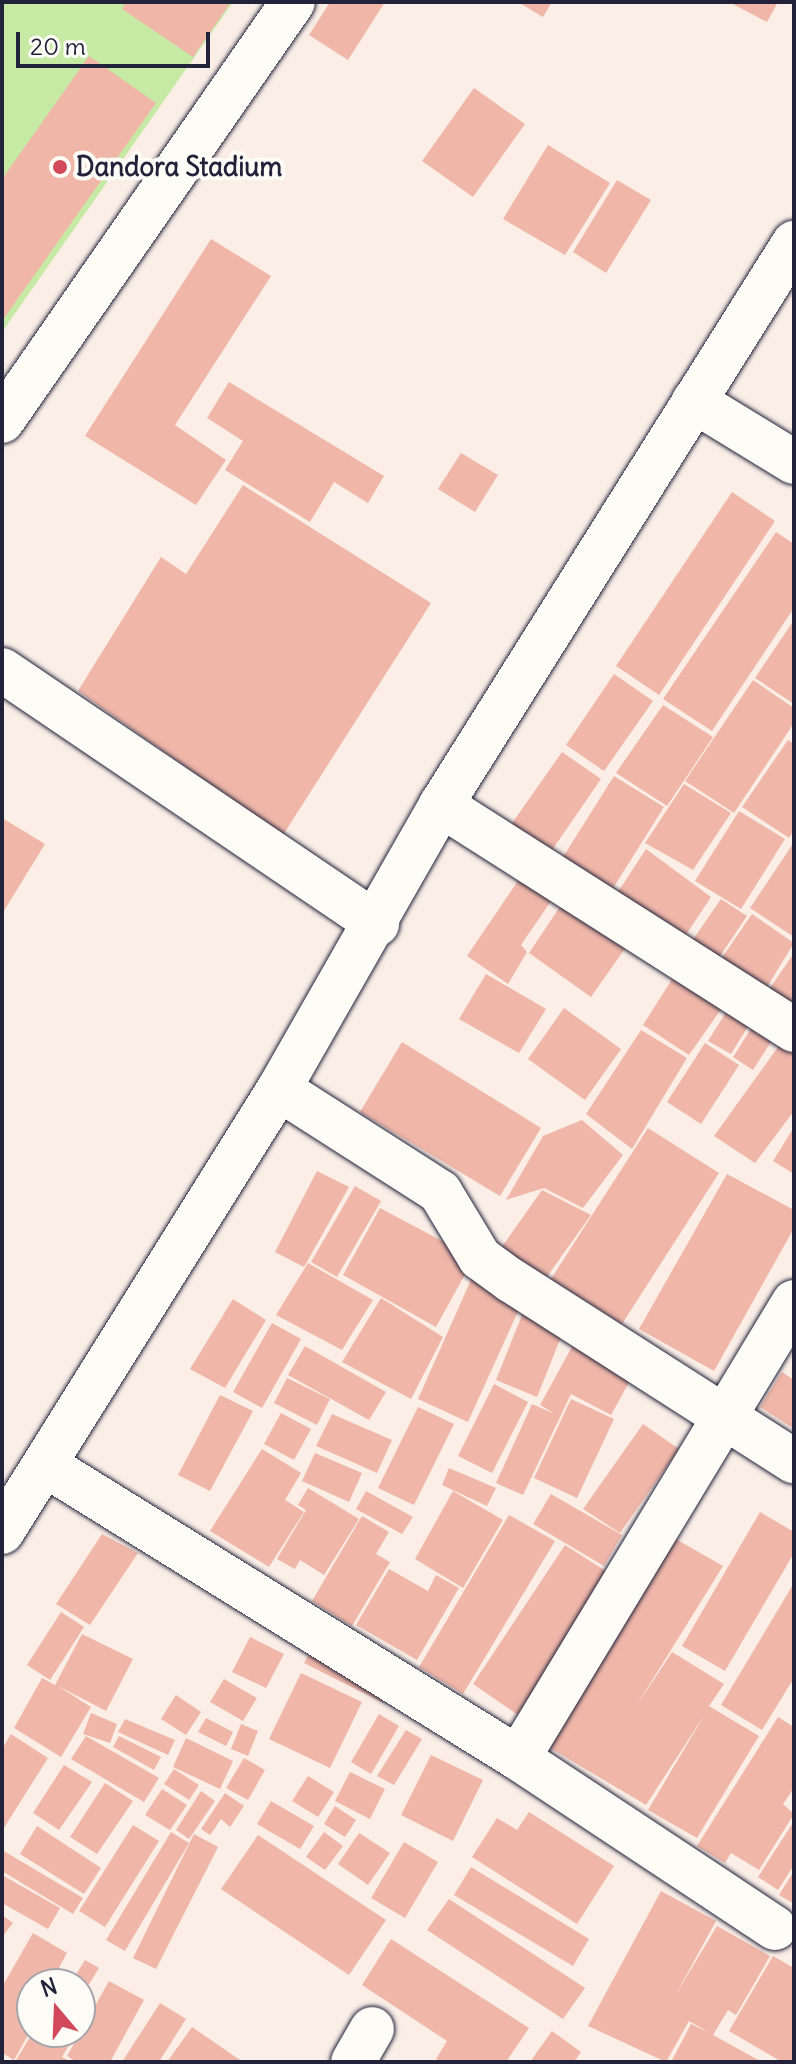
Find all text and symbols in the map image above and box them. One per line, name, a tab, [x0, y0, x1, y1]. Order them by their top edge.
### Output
scale bar	[20, 16, 214, 66]
text: 20 m	[30, 31, 86, 61]
place label: Dandora Stadium	[76, 151, 282, 183]
marker: Dandora Stadium	[51, 158, 69, 176]
north arrow	[16, 1968, 96, 2048]
text: N	[37, 1971, 61, 2003]

